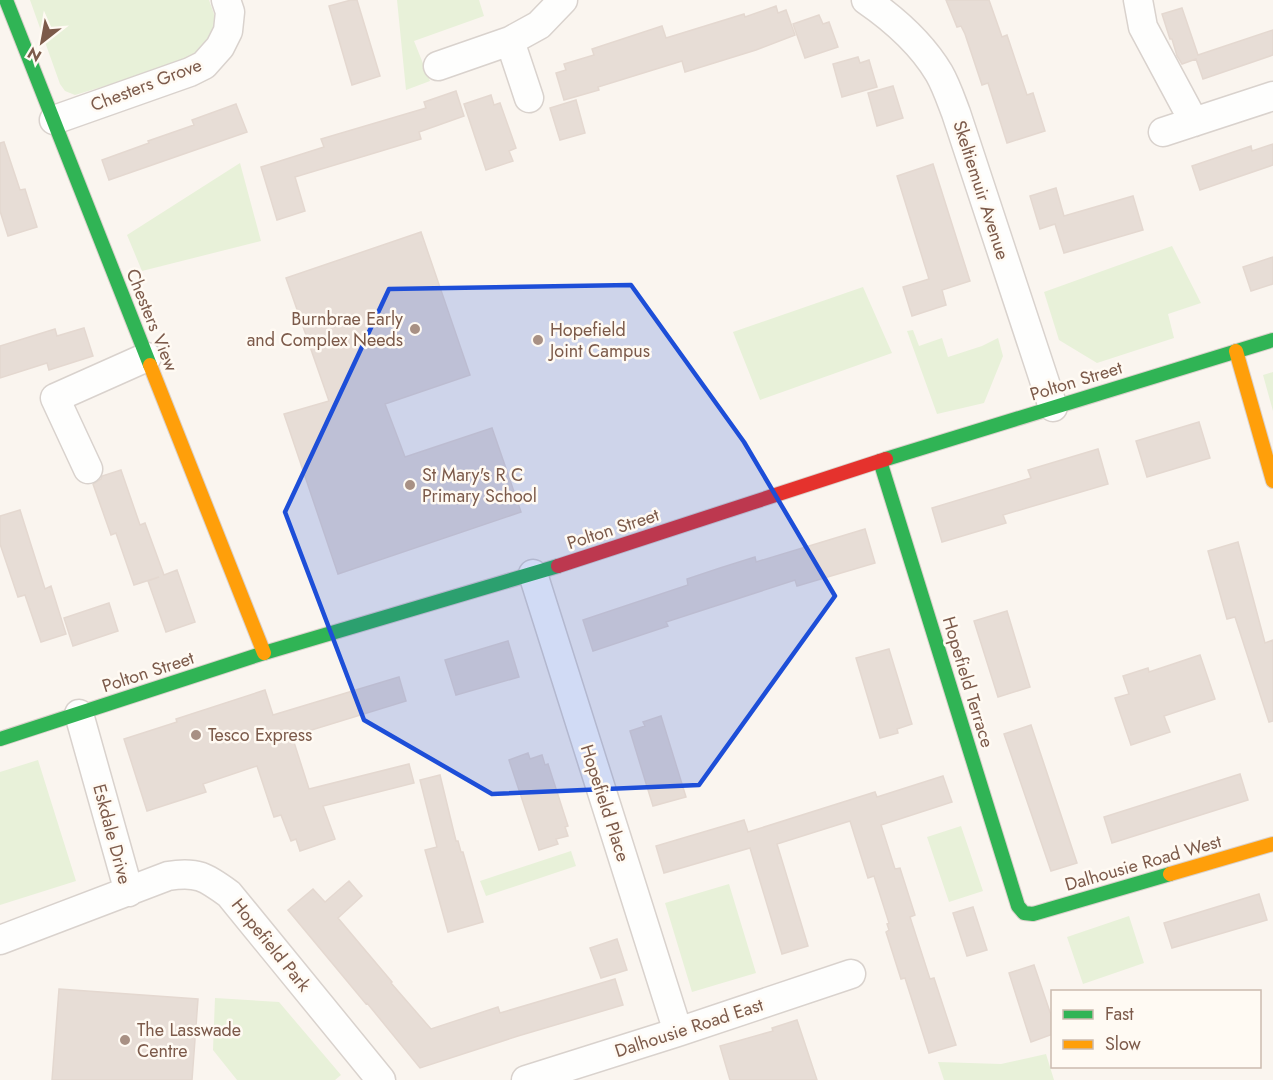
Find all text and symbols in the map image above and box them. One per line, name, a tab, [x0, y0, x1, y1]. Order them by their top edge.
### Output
north arrow	[12, 12, 72, 72]
text: N	[23, 41, 46, 68]
street label: Chesters Grove	[87, 52, 205, 118]
street label: Skeltiemuir Avenue	[946, 117, 1016, 263]
street label: Chesters View	[120, 265, 185, 376]
place label: Burnbrae Early and Complex Needs	[247, 306, 403, 353]
place label: Hopefield Joint Campus	[548, 317, 650, 364]
marker: Burnbrae Early and Complex Needs	[408, 322, 422, 336]
marker: Hopefield Joint Campus	[531, 333, 545, 347]
street label: Polton Street	[1027, 354, 1126, 407]
place label: St Mary's R C Primary School	[422, 462, 537, 509]
marker: St Mary's R C Primary School	[403, 478, 417, 492]
street label: Polton Street	[564, 502, 663, 556]
street label: Hopefield Terrace	[936, 613, 1000, 751]
street label: Polton Street	[99, 645, 198, 699]
place label: Tesco Express	[208, 722, 312, 748]
marker: Tesco Express	[189, 728, 203, 742]
street label: Hopefield Place	[574, 741, 636, 865]
street label: Eskdale Drive	[86, 781, 138, 887]
street label: Dalhousie Road West	[1062, 828, 1225, 898]
street label: Hopefield Park	[225, 893, 317, 997]
legend	[1051, 990, 1261, 1068]
street label: Dalhousie Road East	[611, 992, 767, 1064]
text: Fast	[1105, 1001, 1134, 1027]
place label: The Lasswade Centre	[137, 1017, 241, 1064]
text: Slow	[1105, 1031, 1142, 1057]
marker: The Lasswade Centre	[118, 1033, 132, 1047]

